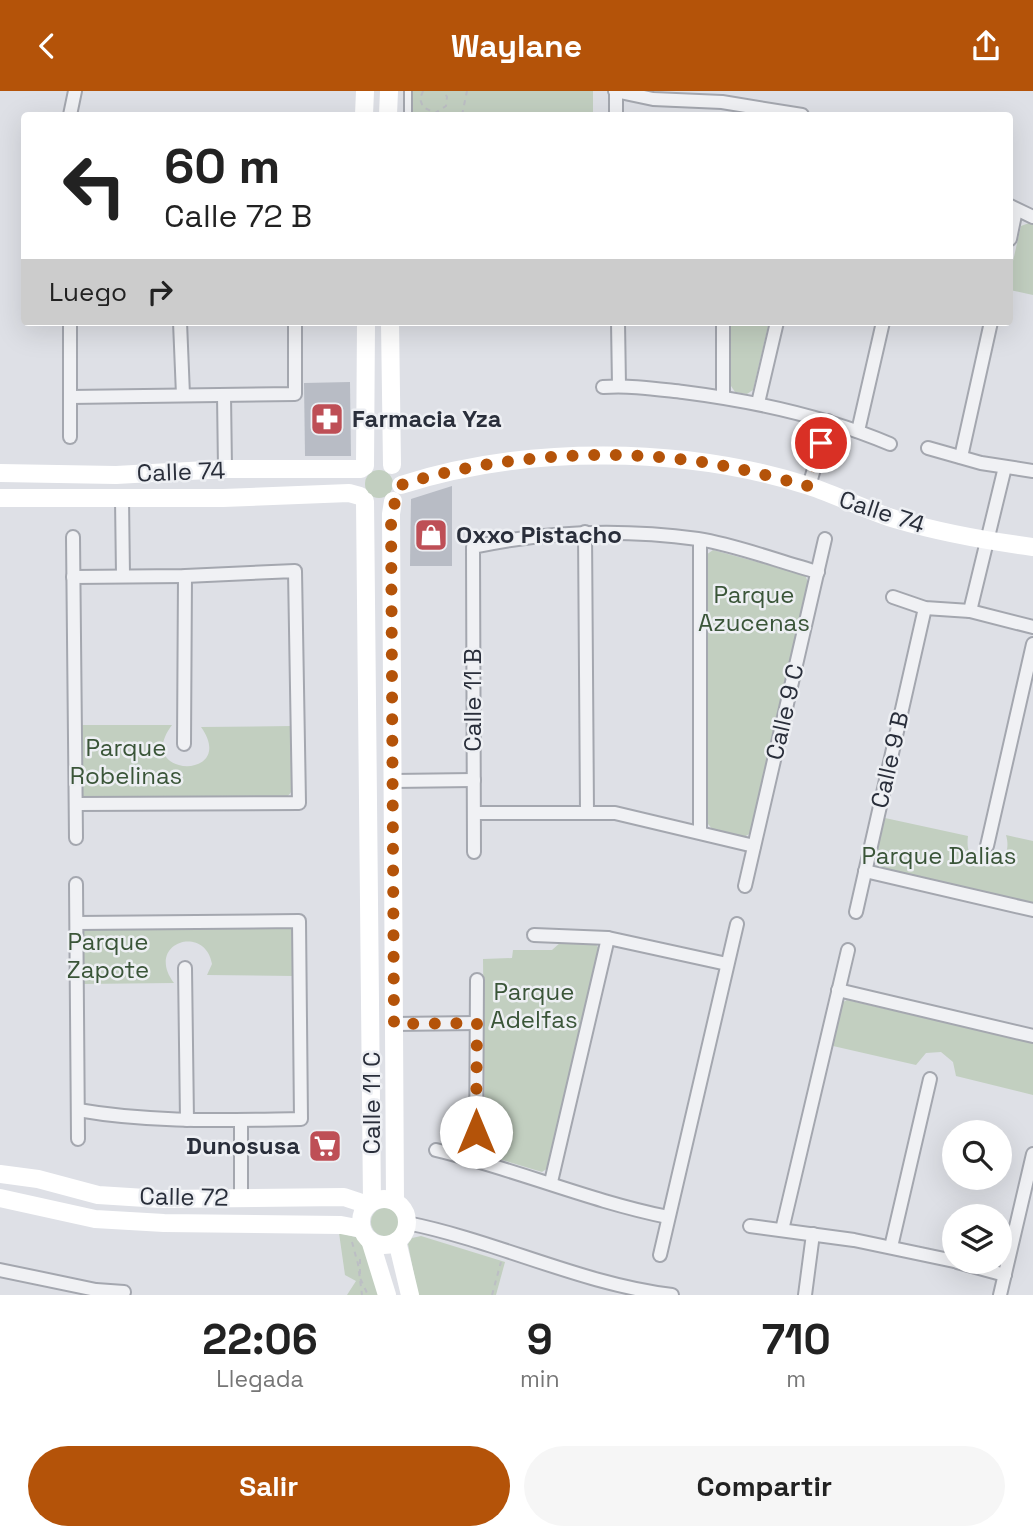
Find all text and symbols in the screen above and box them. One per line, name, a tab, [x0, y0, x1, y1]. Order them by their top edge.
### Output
text: Waylane	[451, 26, 582, 66]
icon: back	[28, 27, 66, 65]
icon: share	[967, 27, 1005, 65]
text: 60 m	[164, 135, 280, 197]
icon: left	[49, 140, 140, 231]
text: Calle 72 B	[164, 196, 312, 236]
icon: right	[141, 273, 179, 311]
text: Luego	[49, 275, 127, 309]
pharmacy icon: Farmacia Yza	[308, 400, 346, 438]
place label: Farmacia Yza	[352, 403, 502, 434]
pin	[791, 413, 851, 473]
icon: arrive	[802, 424, 840, 462]
street label: Calle 74	[136, 454, 226, 489]
street label: Calle 74	[835, 483, 929, 540]
shop icon: Oxxo Pistacho	[412, 516, 450, 554]
place label: Oxxo Pistacho	[456, 519, 622, 550]
park label: Parque Azucenas	[698, 579, 810, 638]
street label: Calle 11 B	[457, 648, 488, 752]
street label: Calle 9 C	[758, 661, 811, 763]
street label: Calle 9 B	[863, 709, 916, 811]
park label: Parque Robelinas	[70, 732, 182, 791]
park label: Parque Dalias	[862, 840, 1016, 871]
park label: Parque Zapote	[67, 926, 149, 985]
park label: Parque Adelfas	[490, 976, 578, 1035]
street label: Calle 11 C	[356, 1052, 387, 1154]
position arrow	[439, 1095, 513, 1169]
map controls	[942, 1120, 1012, 1274]
button: search	[942, 1120, 1012, 1190]
supermarket icon: Dunosusa	[306, 1127, 344, 1165]
place label: Dunosusa	[186, 1130, 300, 1161]
street label: Calle 72	[139, 1180, 229, 1213]
button: layers	[942, 1204, 1012, 1274]
text: 22:06	[202, 1313, 318, 1366]
text: 9	[527, 1313, 553, 1366]
text: 710	[762, 1313, 831, 1366]
text: Llegada	[216, 1364, 304, 1394]
text: min	[520, 1364, 560, 1394]
text: m	[786, 1364, 806, 1394]
button: Salir	[28, 1446, 510, 1526]
button: Compartir	[524, 1446, 1005, 1526]

